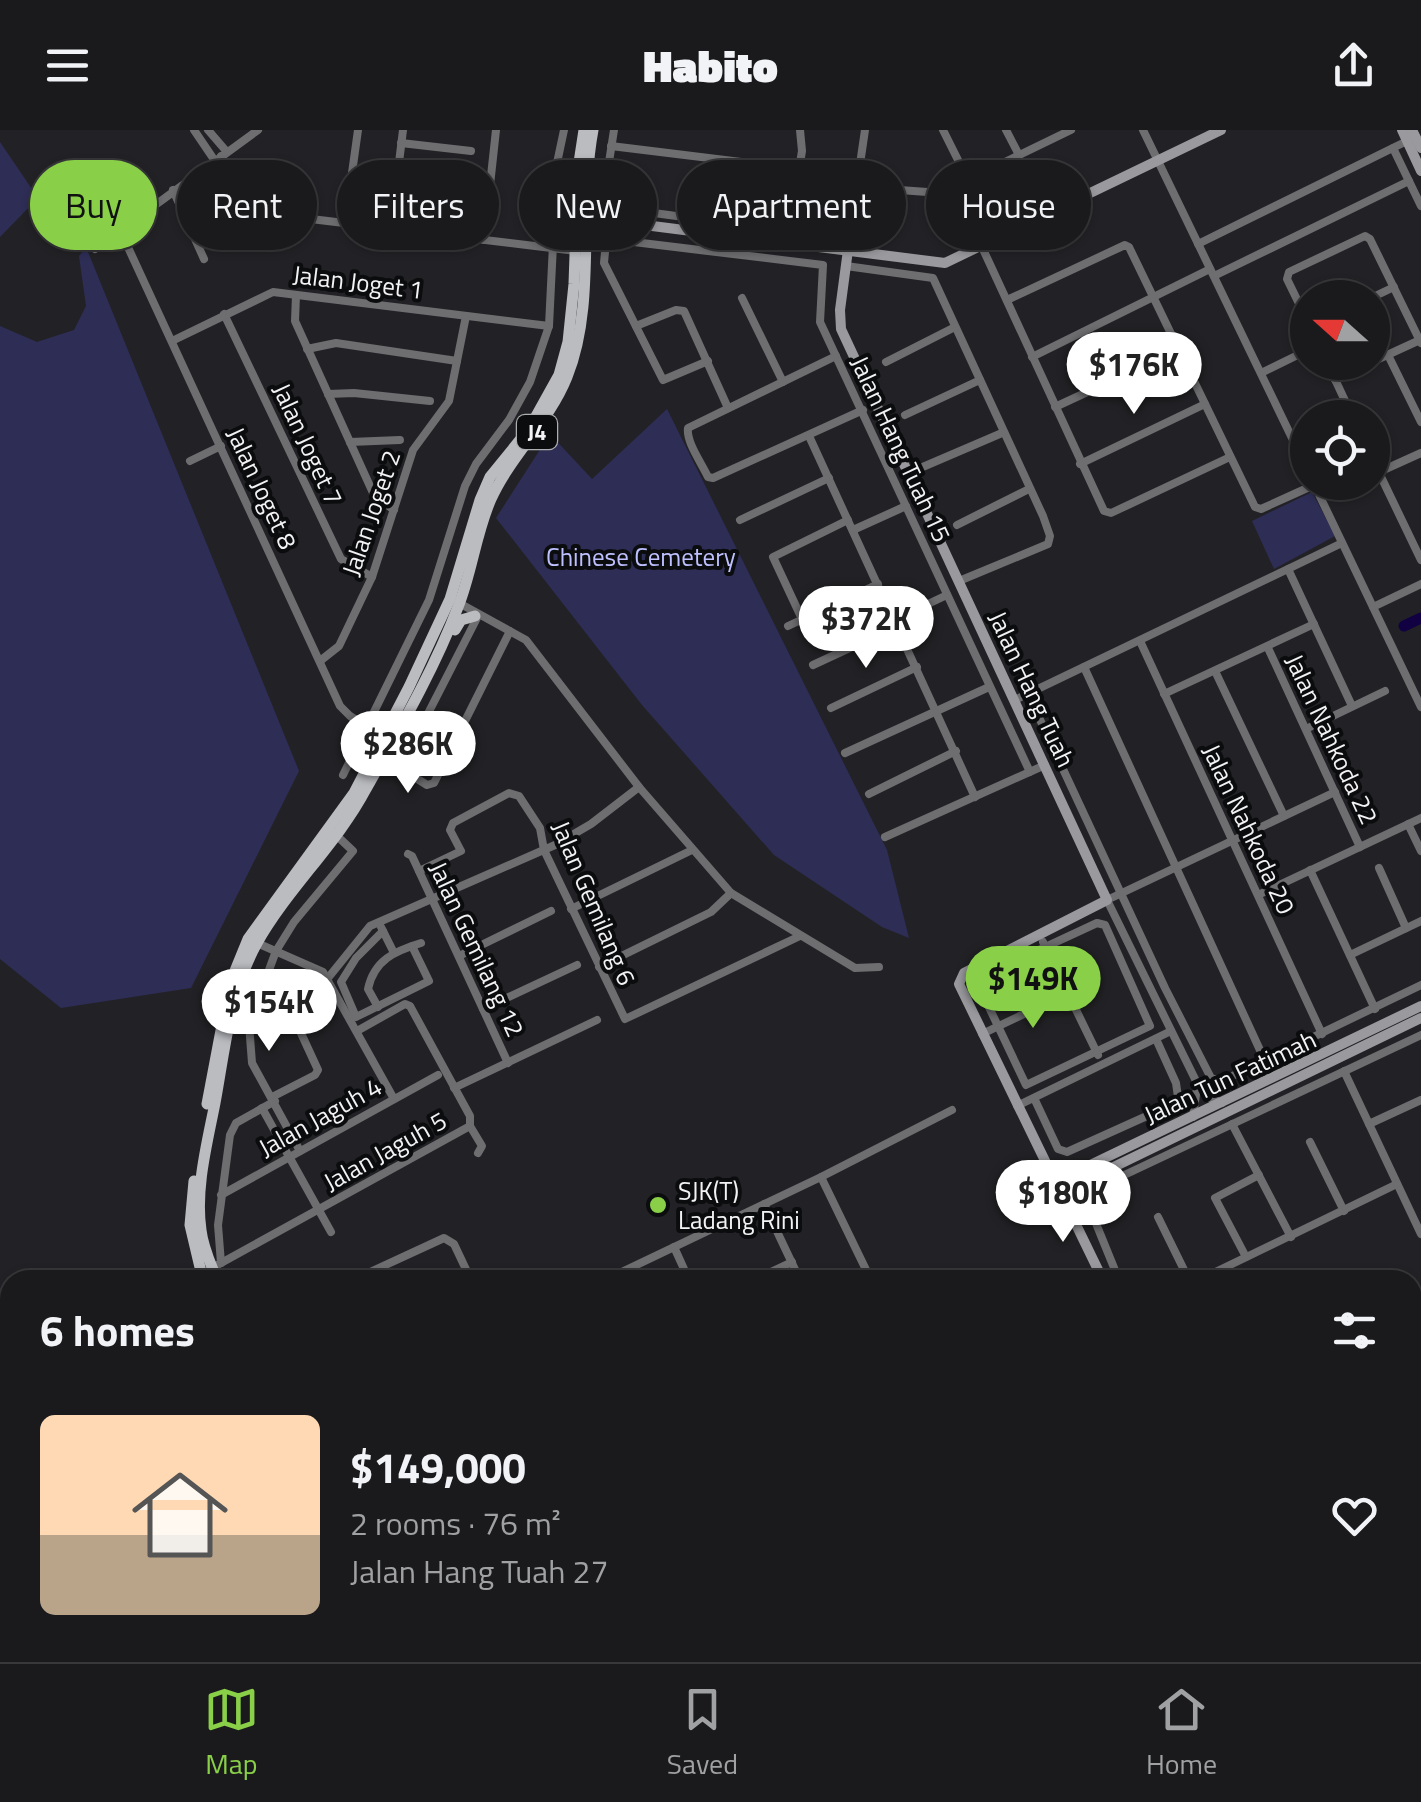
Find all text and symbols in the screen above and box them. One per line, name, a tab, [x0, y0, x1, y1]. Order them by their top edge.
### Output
text: Habito	[643, 31, 778, 99]
icon: menu	[40, 38, 95, 93]
icon: share	[1326, 38, 1381, 93]
chip: Buy	[30, 160, 157, 250]
chip: Rent	[177, 160, 317, 250]
chip: Filters	[337, 160, 499, 250]
chip: New	[519, 160, 657, 250]
chip: Apartment	[677, 160, 906, 250]
chip: House	[926, 160, 1091, 250]
street label: Jalan Joget 1	[291, 255, 425, 309]
north arrow	[1290, 280, 1390, 380]
map controls	[1290, 280, 1390, 500]
pin: $176K	[1064, 332, 1204, 417]
text: $176K	[1089, 340, 1179, 388]
street label: Jalan Hang Tuah 15	[841, 349, 961, 549]
street label: Jalan Joget 7	[263, 377, 353, 511]
button: locate	[1290, 400, 1390, 500]
road number: J4	[517, 415, 557, 449]
street label: Jalan Joget 8	[217, 421, 307, 555]
street label: Jalan Joget 2	[332, 445, 410, 581]
park label: Chinese Cemetery	[546, 538, 736, 576]
pin: $372K	[796, 586, 936, 671]
text: $372K	[821, 594, 911, 642]
street label: Jalan Hang Tuah	[979, 605, 1085, 773]
street label: Jalan Nahkoda 22	[1276, 648, 1388, 830]
pin: $286K	[338, 711, 478, 796]
text: $286K	[363, 719, 453, 767]
street label: Jalan Nahkoda 20	[1193, 738, 1305, 920]
street label: Jalan Gemilang 6	[542, 815, 646, 991]
street label: Jalan Gemilang 12	[420, 855, 534, 1043]
pin: $149K	[963, 946, 1103, 1031]
text: $149K	[988, 954, 1078, 1002]
pin: $154K	[199, 969, 339, 1054]
text: $154K	[224, 977, 314, 1025]
street label: Jalan Tun Fatimah	[1138, 1020, 1322, 1134]
street label: Jalan Jaguh 4	[251, 1067, 389, 1167]
street label: Jalan Jaguh 5	[316, 1101, 454, 1201]
pin: $180K	[993, 1160, 1133, 1245]
text: $180K	[1018, 1168, 1108, 1216]
place label: SJK(T) Ladang Rini	[678, 1172, 800, 1239]
marker: SJK(T) Ladang Rini	[647, 1194, 669, 1216]
text: 6 homes	[40, 1298, 195, 1362]
icon: filters	[1327, 1303, 1382, 1358]
text: $149,000	[350, 1435, 526, 1499]
icon: home	[120, 1455, 240, 1575]
icon: heart	[1327, 1488, 1382, 1543]
text: 2 rooms · 76 m²	[350, 1499, 561, 1547]
text: Jalan Hang Tuah 27	[350, 1547, 608, 1595]
tab: Map	[204, 1682, 259, 1785]
tab: Saved	[667, 1682, 738, 1785]
tab: Home	[1146, 1682, 1217, 1785]

